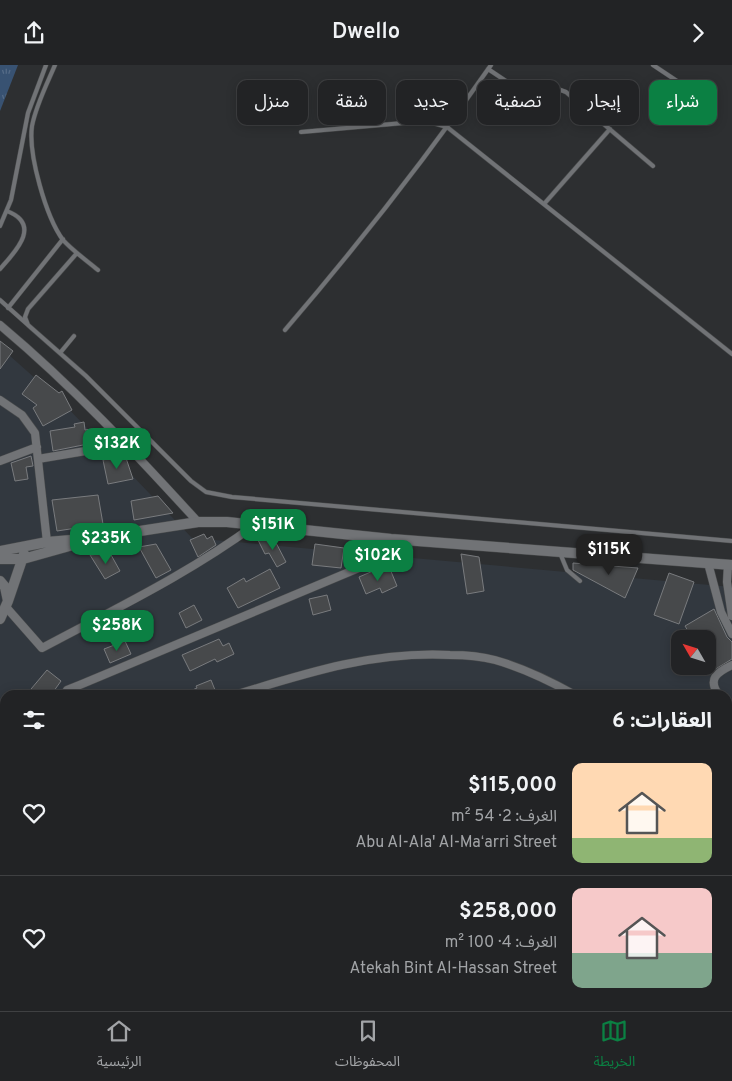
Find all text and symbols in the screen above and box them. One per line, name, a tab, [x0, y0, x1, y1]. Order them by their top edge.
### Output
icon: share	[20, 19, 48, 47]
text: Dwello	[332, 19, 400, 46]
icon: forward	[684, 19, 712, 47]
chip: منزل	[237, 80, 308, 125]
chip: شقة	[318, 80, 386, 125]
chip: جديد	[396, 80, 467, 125]
chip: تصفية	[477, 80, 560, 125]
chip: إيجار	[570, 80, 639, 125]
chip: شراء	[649, 80, 717, 125]
pin: $132K	[82, 427, 152, 470]
text: $132K	[94, 434, 140, 454]
pin: $151K	[238, 509, 308, 551]
text: $151K	[251, 515, 295, 535]
pin: $235K	[71, 523, 141, 565]
text: $235K	[81, 529, 131, 549]
pin: $115K	[574, 533, 644, 576]
pin: $102K	[343, 539, 413, 582]
text: $115K	[587, 540, 631, 560]
text: $102K	[354, 546, 402, 566]
pin: $258K	[82, 609, 152, 652]
text: $258K	[92, 616, 142, 636]
north arrow	[671, 630, 716, 675]
map controls	[671, 630, 716, 675]
icon: filters	[20, 706, 48, 734]
text: العقارات: 6	[612, 708, 712, 735]
text: $115,000	[468, 772, 557, 799]
icon: home	[612, 783, 672, 843]
icon: heart	[20, 799, 48, 827]
text: الغرف: 2 · 54 m²	[451, 807, 557, 827]
text: Abu Al-Ala' Al-Maʻarri Street	[355, 833, 557, 853]
text: $258,000	[459, 898, 557, 925]
icon: home	[612, 908, 672, 968]
icon: heart	[20, 924, 48, 952]
text: الغرف: 4 · 100 m²	[445, 933, 557, 953]
text: Atekah Bint Al-Hassan Street	[349, 959, 557, 979]
tab: الرئيسية	[97, 1017, 142, 1076]
tab: المحفوظات	[335, 1017, 400, 1076]
tab: الخريطة	[593, 1017, 635, 1076]

